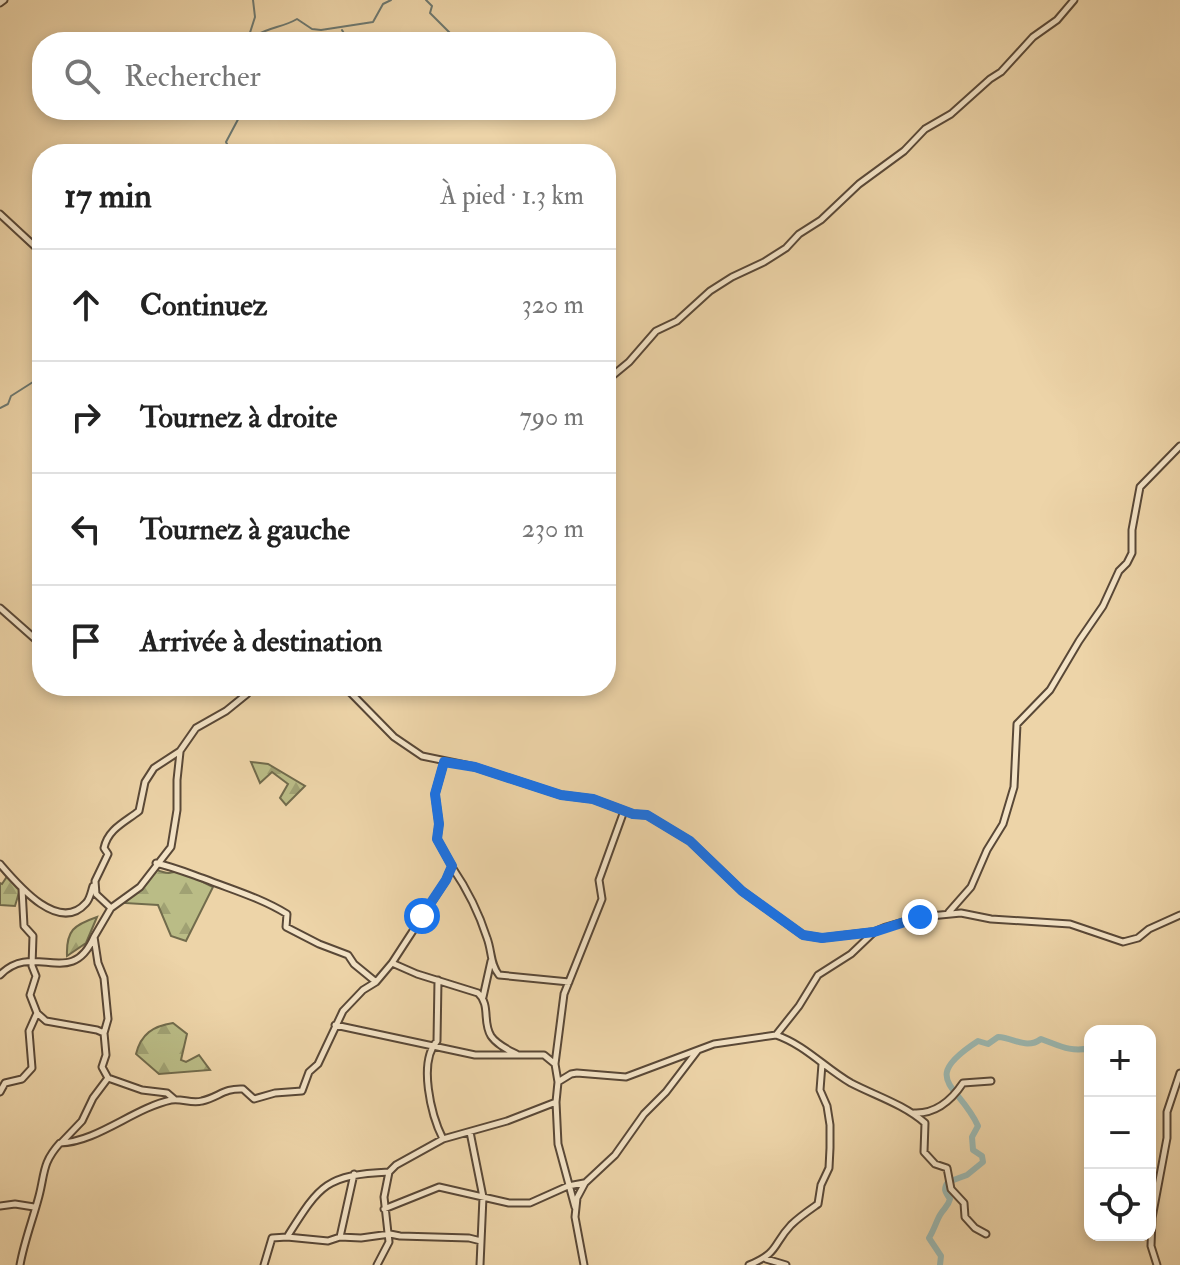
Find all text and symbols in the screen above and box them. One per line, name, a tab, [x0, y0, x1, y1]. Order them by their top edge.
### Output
search box	[32, 32, 616, 120]
icon: search	[60, 54, 104, 98]
text: Rechercher	[124, 58, 261, 95]
text: 17 min	[64, 175, 152, 218]
text: À pied · 1.3 km	[440, 180, 584, 212]
icon: ahead	[64, 283, 108, 327]
text: Continuez	[140, 287, 267, 324]
text: 320 m	[522, 289, 584, 321]
icon: right	[64, 395, 108, 439]
text: Tournez à droite	[140, 399, 337, 436]
text: 790 m	[520, 401, 584, 433]
icon: left	[64, 507, 108, 551]
text: Tournez à gauche	[140, 511, 350, 548]
text: 230 m	[522, 513, 584, 545]
icon: arrive	[64, 619, 108, 663]
text: Arrivée à destination	[140, 623, 383, 660]
route start	[404, 898, 440, 934]
route end	[902, 899, 938, 935]
map controls	[1084, 1025, 1156, 1241]
button: +	[1084, 1025, 1156, 1097]
button: −	[1084, 1097, 1156, 1169]
button: locate	[1084, 1169, 1156, 1241]

